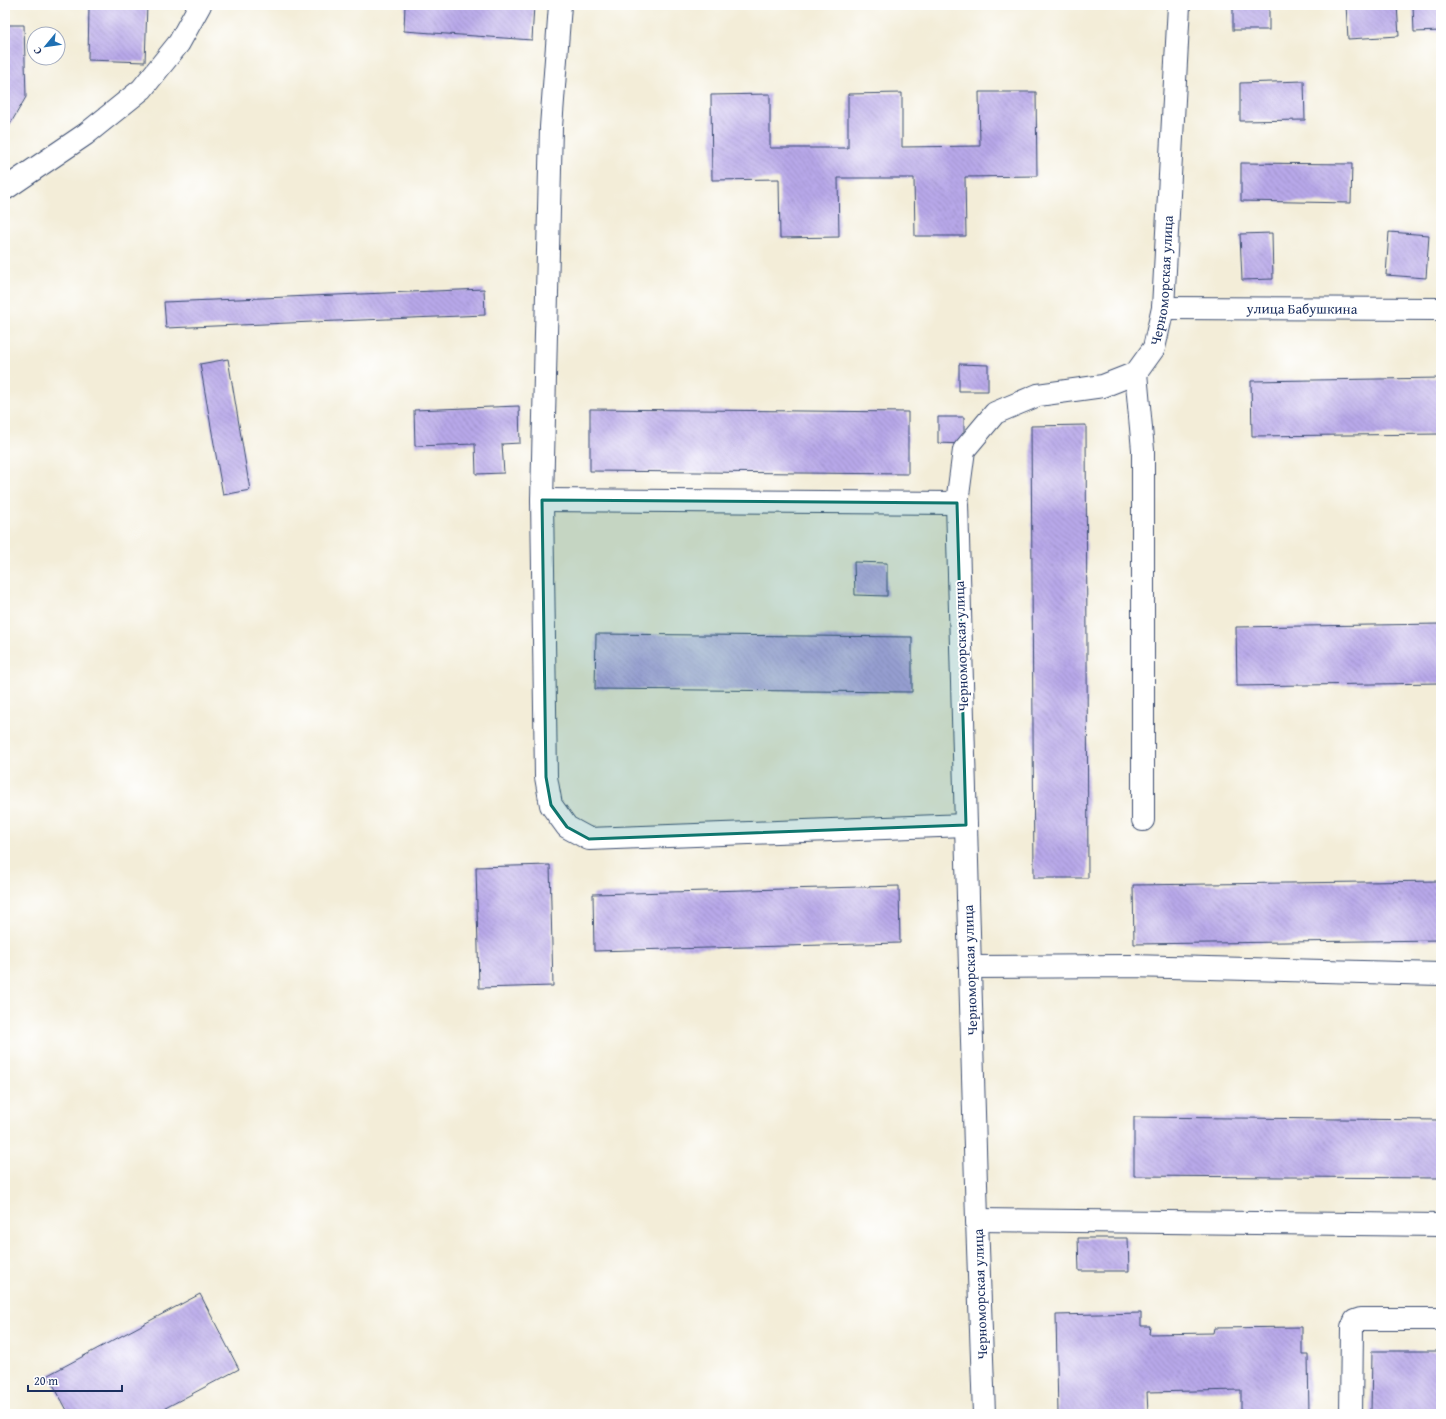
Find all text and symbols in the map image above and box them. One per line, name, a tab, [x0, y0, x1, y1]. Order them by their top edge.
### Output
north arrow	[26, 26, 66, 66]
text: С	[29, 44, 46, 57]
street label: Черноморская улица	[1145, 214, 1178, 347]
street label: улица Бабушкина	[1246, 298, 1358, 319]
street label: Черноморская улица	[949, 580, 973, 712]
street label: Черноморская улица	[958, 904, 982, 1036]
street label: Черноморская улица	[968, 1228, 992, 1360]
scale bar	[28, 1367, 122, 1393]
text: 20 m	[34, 1372, 58, 1389]

